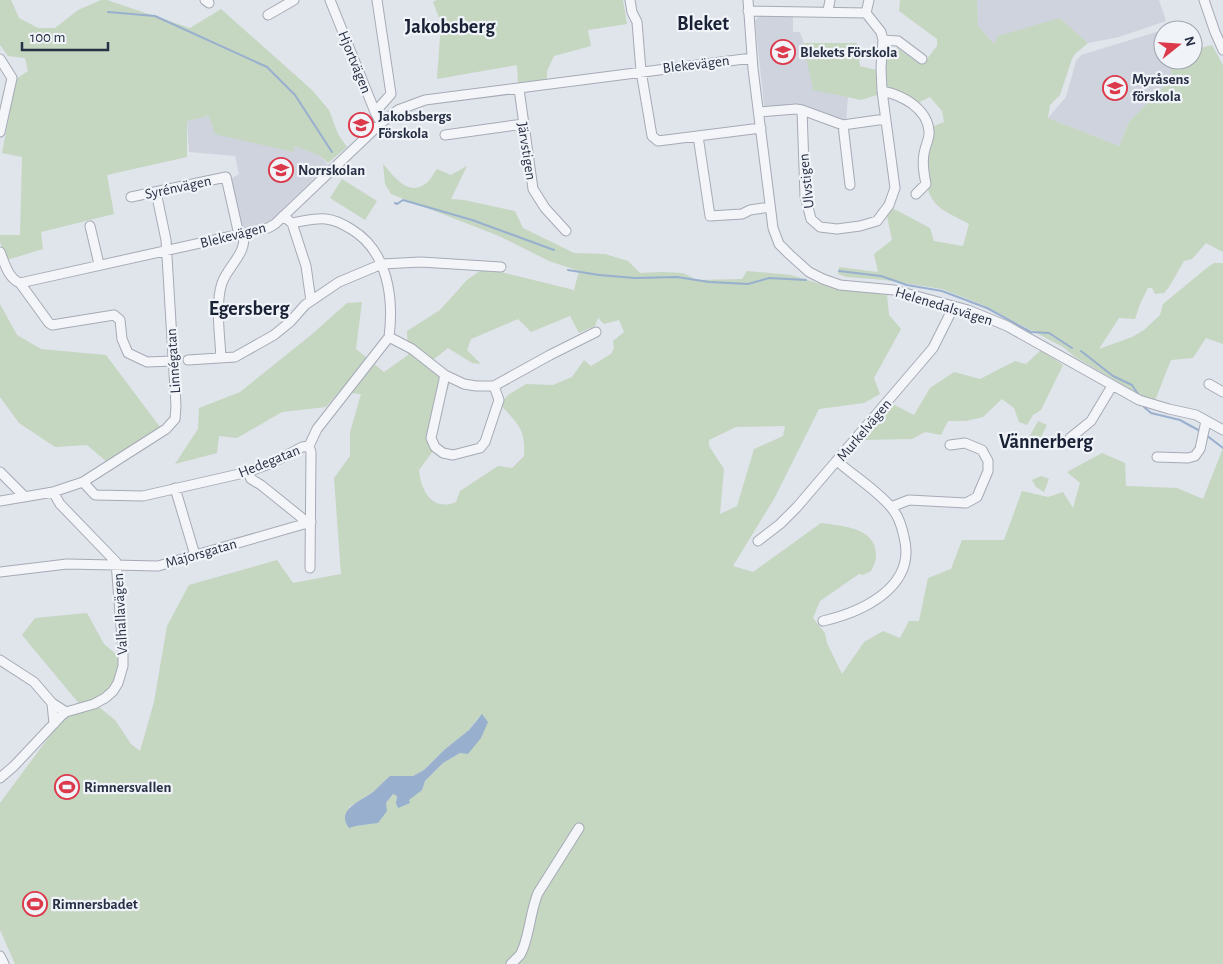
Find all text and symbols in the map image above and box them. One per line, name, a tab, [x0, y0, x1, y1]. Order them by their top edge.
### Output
district label: Bleket	[677, 14, 729, 34]
district label: Jakobsberg	[405, 17, 496, 37]
scale bar	[22, 20, 109, 52]
north arrow	[1153, 20, 1203, 70]
street label: Hjortvägen	[335, 29, 374, 96]
text: 100 m	[30, 30, 65, 45]
text: N	[1181, 35, 1198, 48]
school or university icon: Blekets Förskola	[770, 39, 796, 65]
place label: Blekets Förskola	[800, 45, 898, 60]
street label: Blekevägen	[662, 53, 730, 76]
place label: Myråsens förskola	[1132, 72, 1189, 104]
school or university icon: Myråsens förskola	[1102, 75, 1128, 101]
place label: Jakobsbergs Förskola	[378, 109, 452, 141]
school or university icon: Jakobsbergs Förskola	[348, 112, 374, 138]
street label: Järvstigen	[515, 121, 538, 181]
street label: Ulvstigen	[796, 153, 817, 209]
school or university icon: Norrskolan	[268, 157, 294, 183]
place label: Norrskolan	[298, 163, 365, 178]
street label: Syrénvägen	[144, 173, 213, 202]
street label: Blekevägen	[199, 220, 268, 251]
street label: Helenedalsvägen	[893, 285, 994, 328]
district label: Egersberg	[209, 299, 290, 319]
street label: Linnégatan	[164, 328, 183, 394]
street label: Murkelvägen	[834, 396, 895, 464]
district label: Vännerberg	[999, 432, 1094, 452]
street label: Hedegatan	[236, 442, 302, 481]
street label: Majorsgatan	[164, 536, 239, 571]
street label: Valhallavägen	[111, 573, 130, 655]
sports icon: Rimnersvallen	[54, 774, 80, 800]
place label: Rimnersvallen	[84, 780, 171, 795]
sports icon: Rimnersbadet	[22, 891, 48, 917]
place label: Rimnersbadet	[52, 897, 138, 912]

